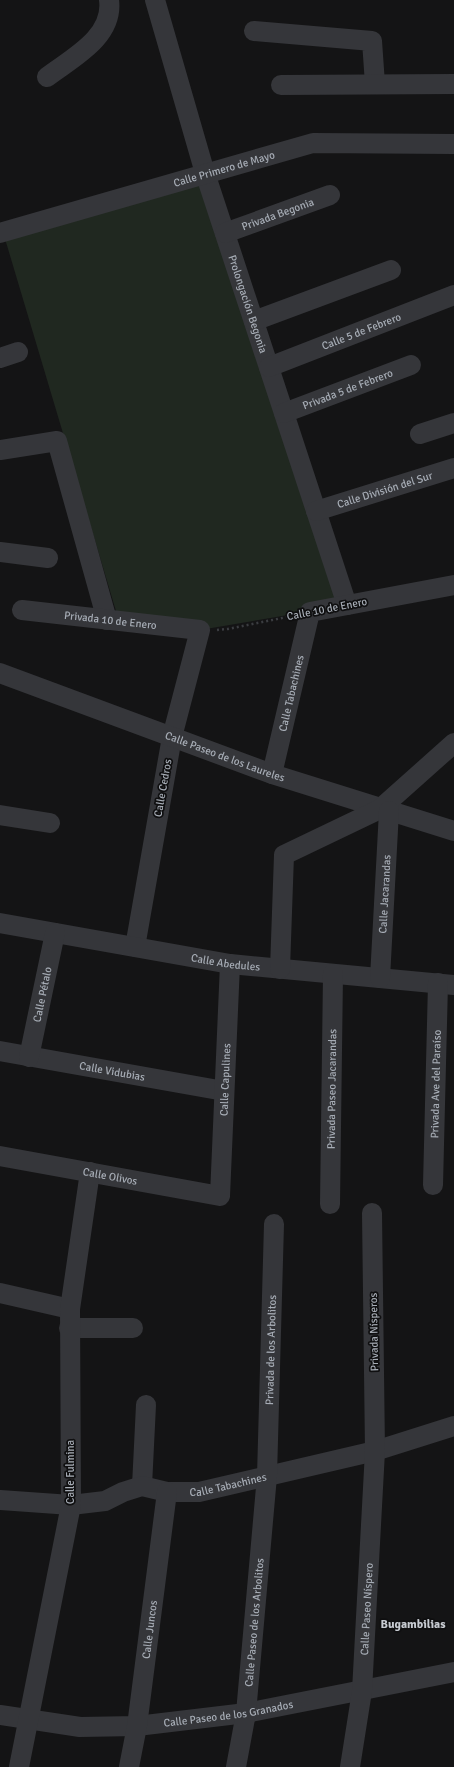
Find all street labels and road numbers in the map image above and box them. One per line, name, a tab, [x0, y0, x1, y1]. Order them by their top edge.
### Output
street label: Calle Primero de Mayo	[172, 148, 276, 189]
street label: Privada Begonia	[240, 195, 316, 233]
street label: Prolongación Begonia	[226, 253, 270, 355]
street label: Calle 5 de Febrero	[320, 310, 403, 352]
street label: Privada 5 de Febrero	[301, 366, 395, 412]
street label: Calle División del Sur	[335, 469, 434, 511]
street label: Calle 10 de Enero	[286, 595, 369, 623]
street label: Privada 10 de Enero	[63, 608, 158, 632]
street label: Calle Tabachines	[276, 653, 306, 733]
street label: Calle Paseo de los Laureles	[163, 728, 287, 784]
street label: Calle Cedros	[152, 758, 175, 818]
street label: Calle Jacarandas	[376, 854, 393, 934]
street label: Calle Abedules	[190, 951, 261, 973]
street label: Calle Pétalo	[30, 965, 54, 1023]
street label: Privada Paseo Jacarandas	[324, 1029, 339, 1149]
street label: Privada Ave del Paraíso	[428, 1029, 443, 1139]
street label: Calle Capulines	[217, 1043, 233, 1116]
street label: Calle Vidubias	[78, 1059, 146, 1083]
street label: Calle Olivos	[82, 1165, 139, 1187]
street label: Privada Nísperos	[367, 1292, 381, 1371]
street label: Privada de los Arbolitos	[262, 1294, 279, 1405]
street label: Calle Fulmina	[64, 1439, 77, 1504]
street label: Calle Tabachines	[190, 1470, 268, 1499]
street label: Calle Paseo de los Arbolitos	[242, 1557, 266, 1687]
street label: Calle Paseo Níspero	[357, 1562, 375, 1656]
street label: Calle Juncos	[139, 1599, 160, 1660]
street label: Calle Paseo de los Granados	[163, 1697, 294, 1729]

